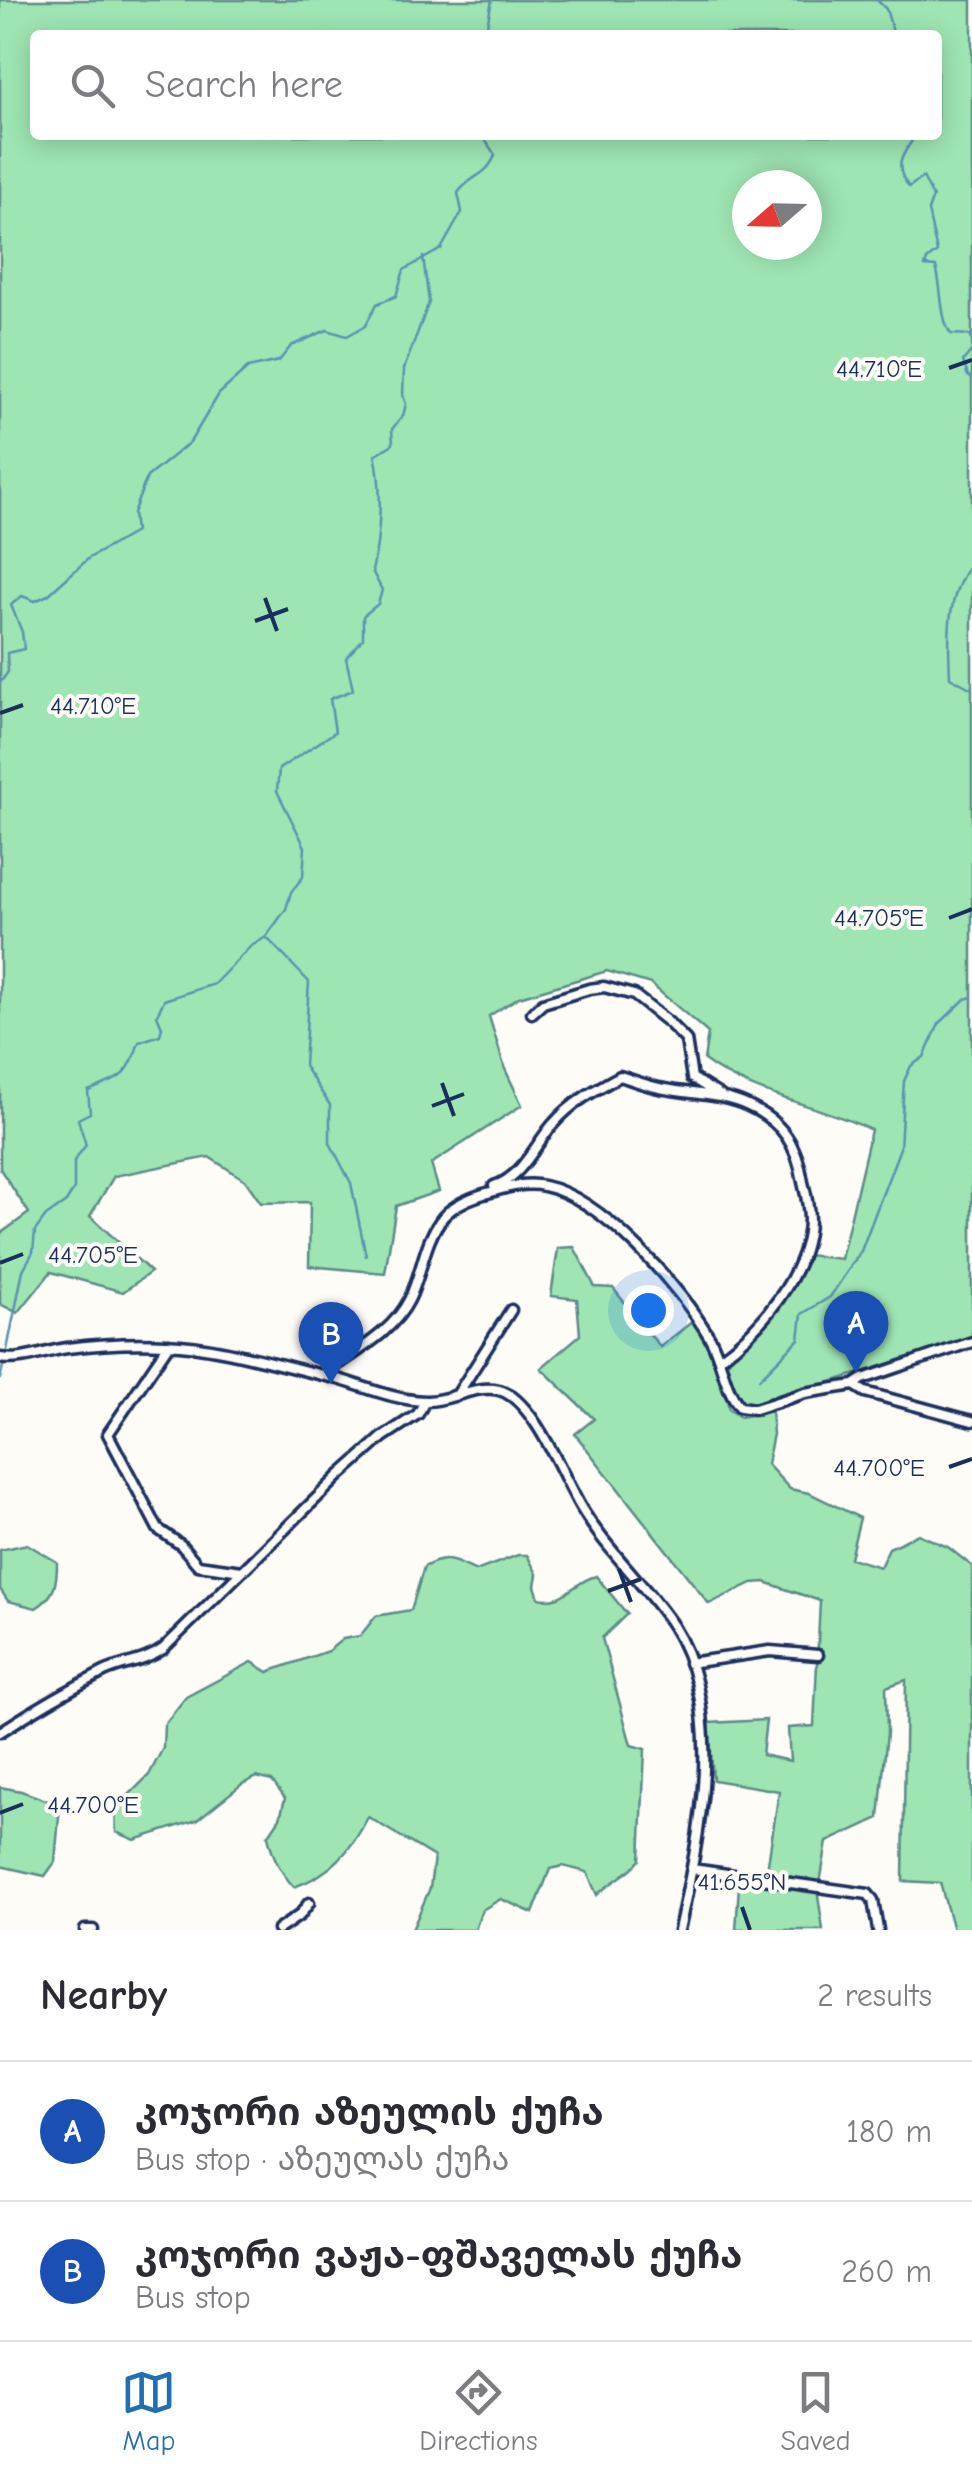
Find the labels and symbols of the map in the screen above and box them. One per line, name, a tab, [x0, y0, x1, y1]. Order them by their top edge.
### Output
north arrow	[732, 170, 822, 260]
text: 44.710°E	[836, 354, 922, 383]
text: 44.710°E	[50, 691, 136, 720]
text: 44.705°E	[834, 903, 924, 932]
text: 44.705°E	[48, 1240, 138, 1269]
your location	[623, 1285, 674, 1336]
pin: A	[824, 1290, 888, 1373]
pin: B	[298, 1302, 364, 1384]
text: 44.700°E	[833, 1453, 925, 1482]
text: 44.700°E	[47, 1790, 139, 1819]
text: 41.655°N	[697, 1867, 787, 1896]

